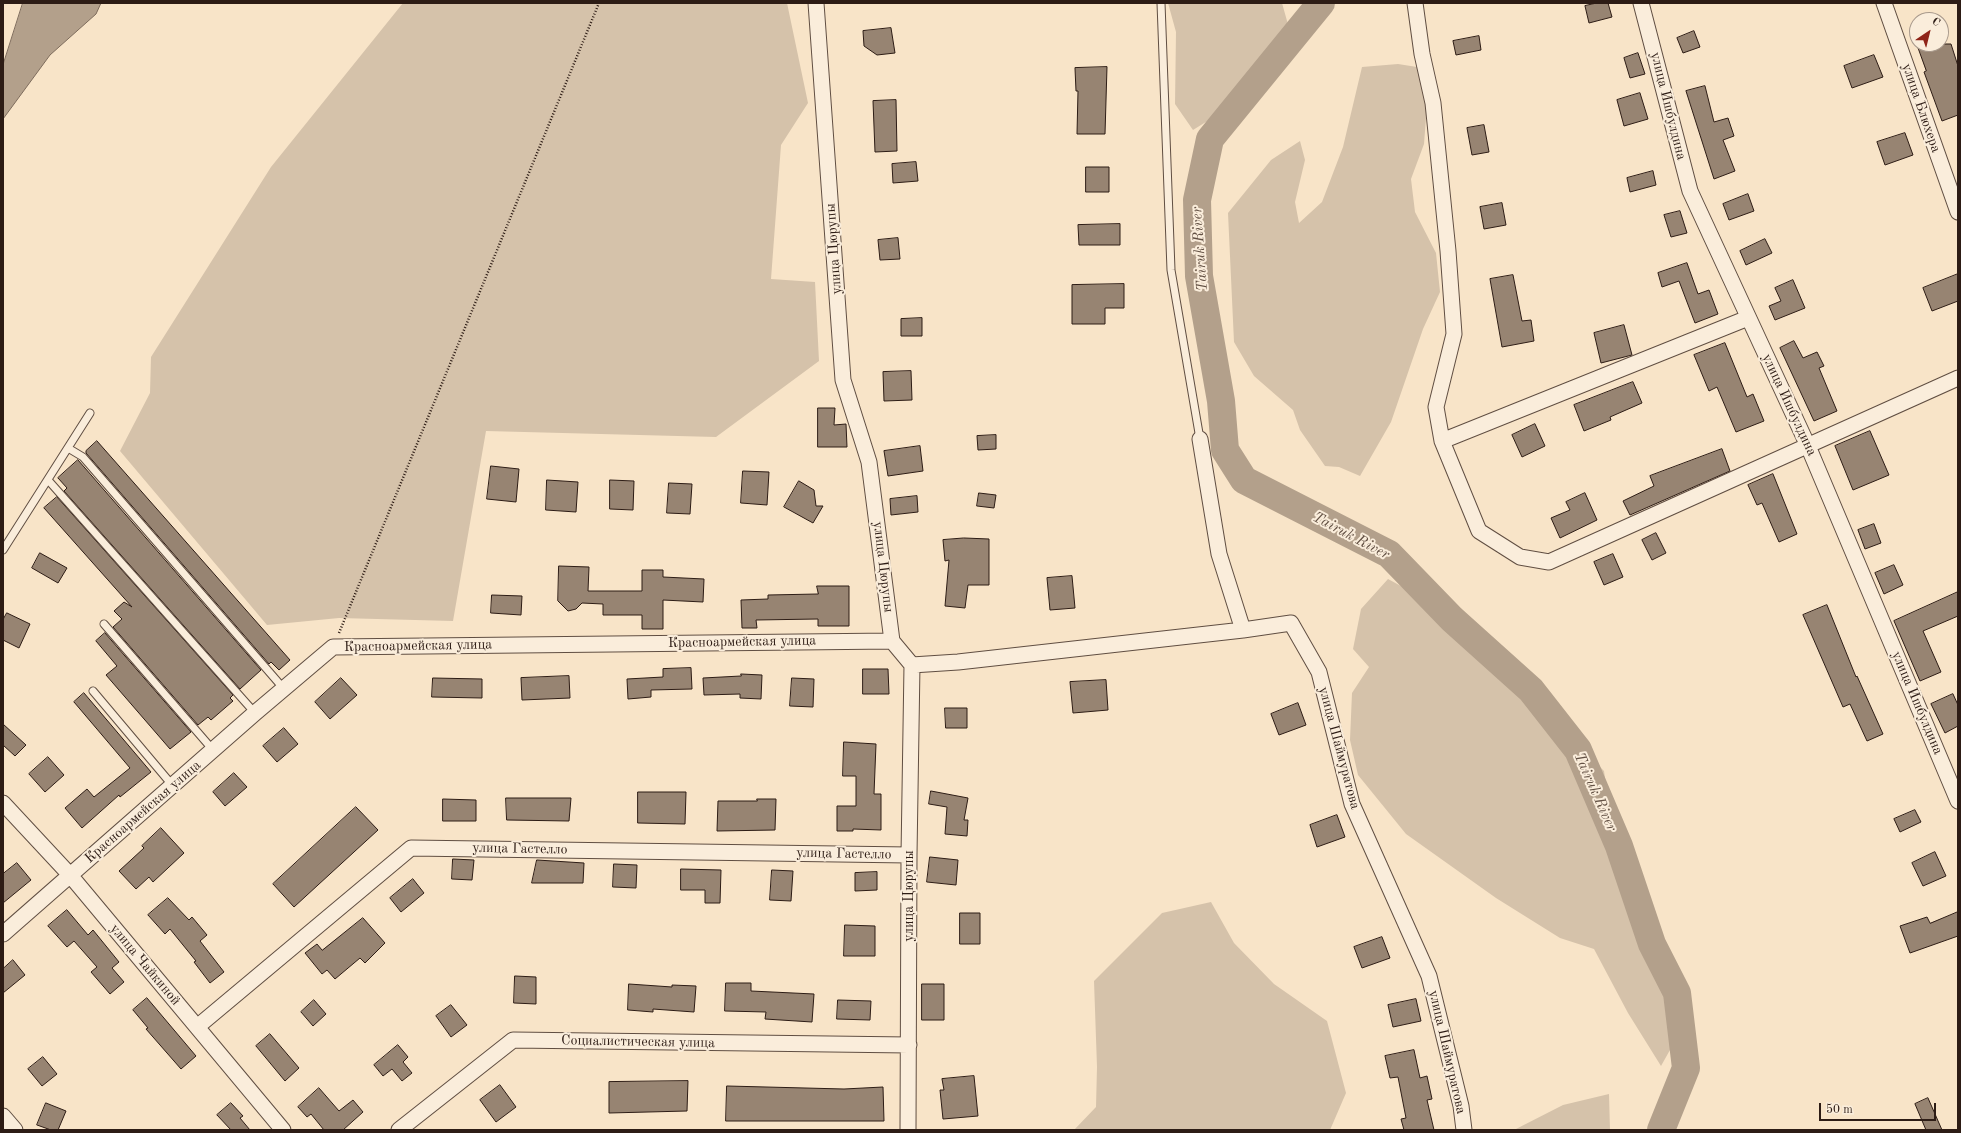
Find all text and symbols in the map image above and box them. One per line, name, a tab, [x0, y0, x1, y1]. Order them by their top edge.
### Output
north arrow	[1909, 12, 1949, 52]
text: С	[1929, 16, 1942, 29]
street label: улица Ишбулдина	[1646, 50, 1690, 162]
street label: улица Блюхера	[1898, 61, 1944, 155]
street label: улица Цюрупы	[822, 203, 846, 295]
water label: Tairuk River	[1188, 206, 1212, 292]
street label: улица Ишбулдина	[1758, 351, 1820, 459]
water label: Tairuk River	[1309, 508, 1393, 564]
street label: улица Цюрупы	[869, 521, 897, 613]
street label: Красноармейская улица	[668, 632, 816, 652]
street label: Красноармейская улица	[344, 636, 492, 656]
street label: улица Ишбулдина	[1888, 649, 1946, 757]
street label: улица Шаймуратова	[1315, 685, 1363, 811]
water label: Tairuk River	[1570, 750, 1620, 834]
street label: Красноармейская улица	[82, 757, 204, 867]
street label: улица Гастелло	[472, 840, 568, 858]
street label: улица Гастелло	[796, 845, 892, 863]
street label: улица Цюрупы	[901, 850, 917, 942]
street label: улица Чайкиной	[106, 921, 184, 1009]
street label: улица Шаймуратова	[1425, 989, 1469, 1115]
street label: Социалистическая улица	[561, 1032, 715, 1052]
scale bar	[1821, 1095, 1938, 1121]
text: 50 m	[1826, 1104, 1853, 1116]

